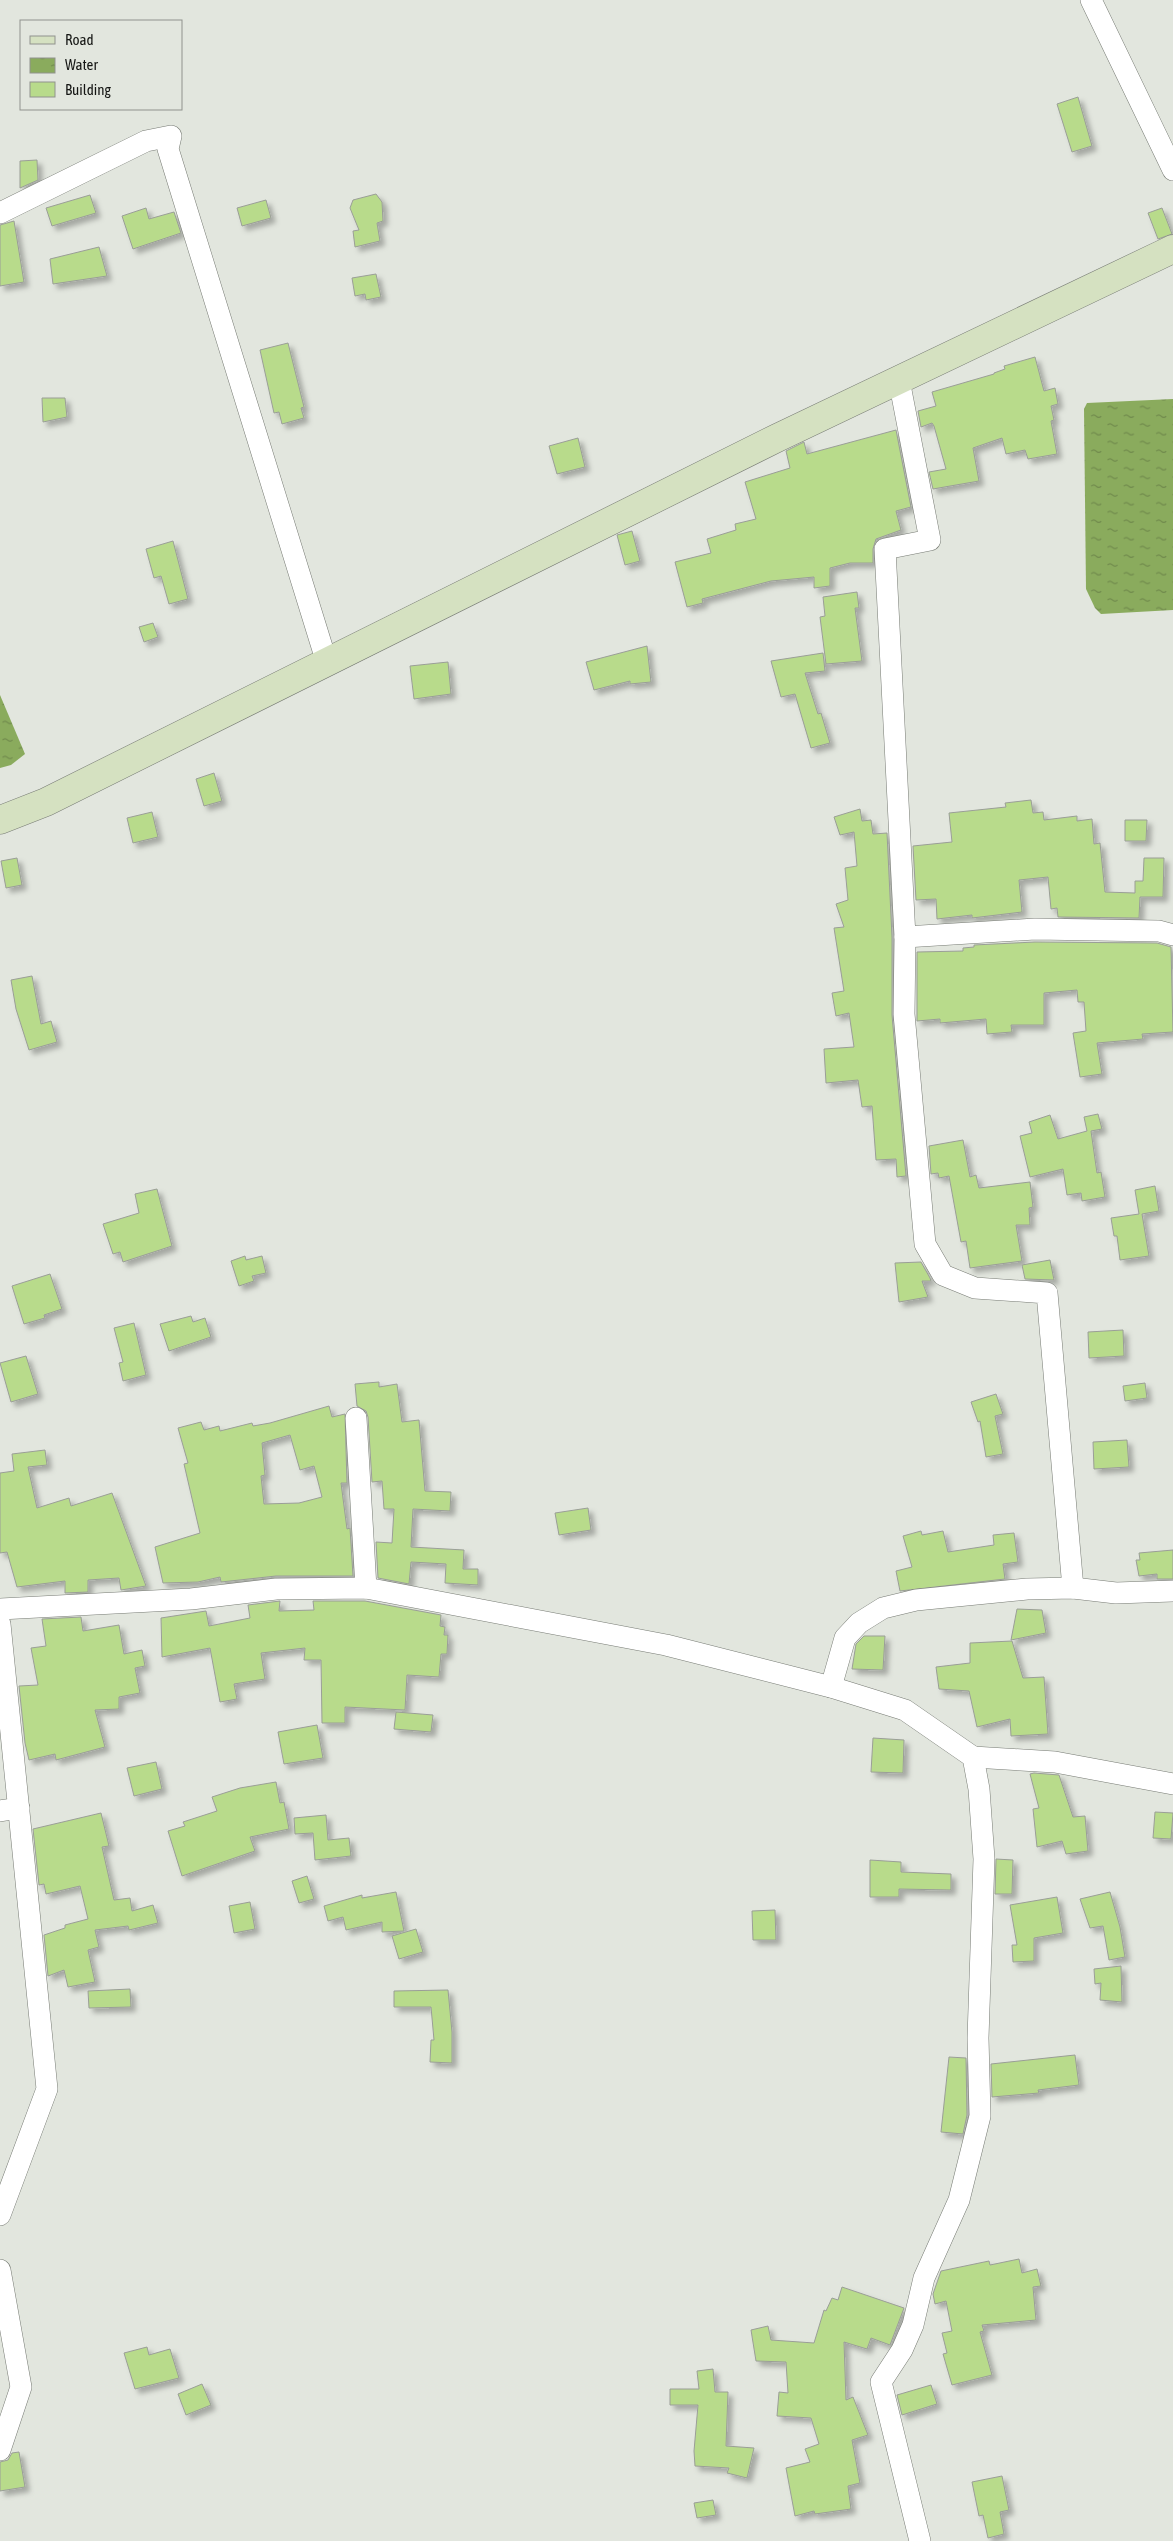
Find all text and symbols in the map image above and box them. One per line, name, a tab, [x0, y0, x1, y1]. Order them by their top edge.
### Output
legend	[20, 20, 182, 110]
text: Road	[65, 31, 94, 48]
text: Water	[65, 56, 98, 73]
text: Building	[65, 81, 111, 98]

